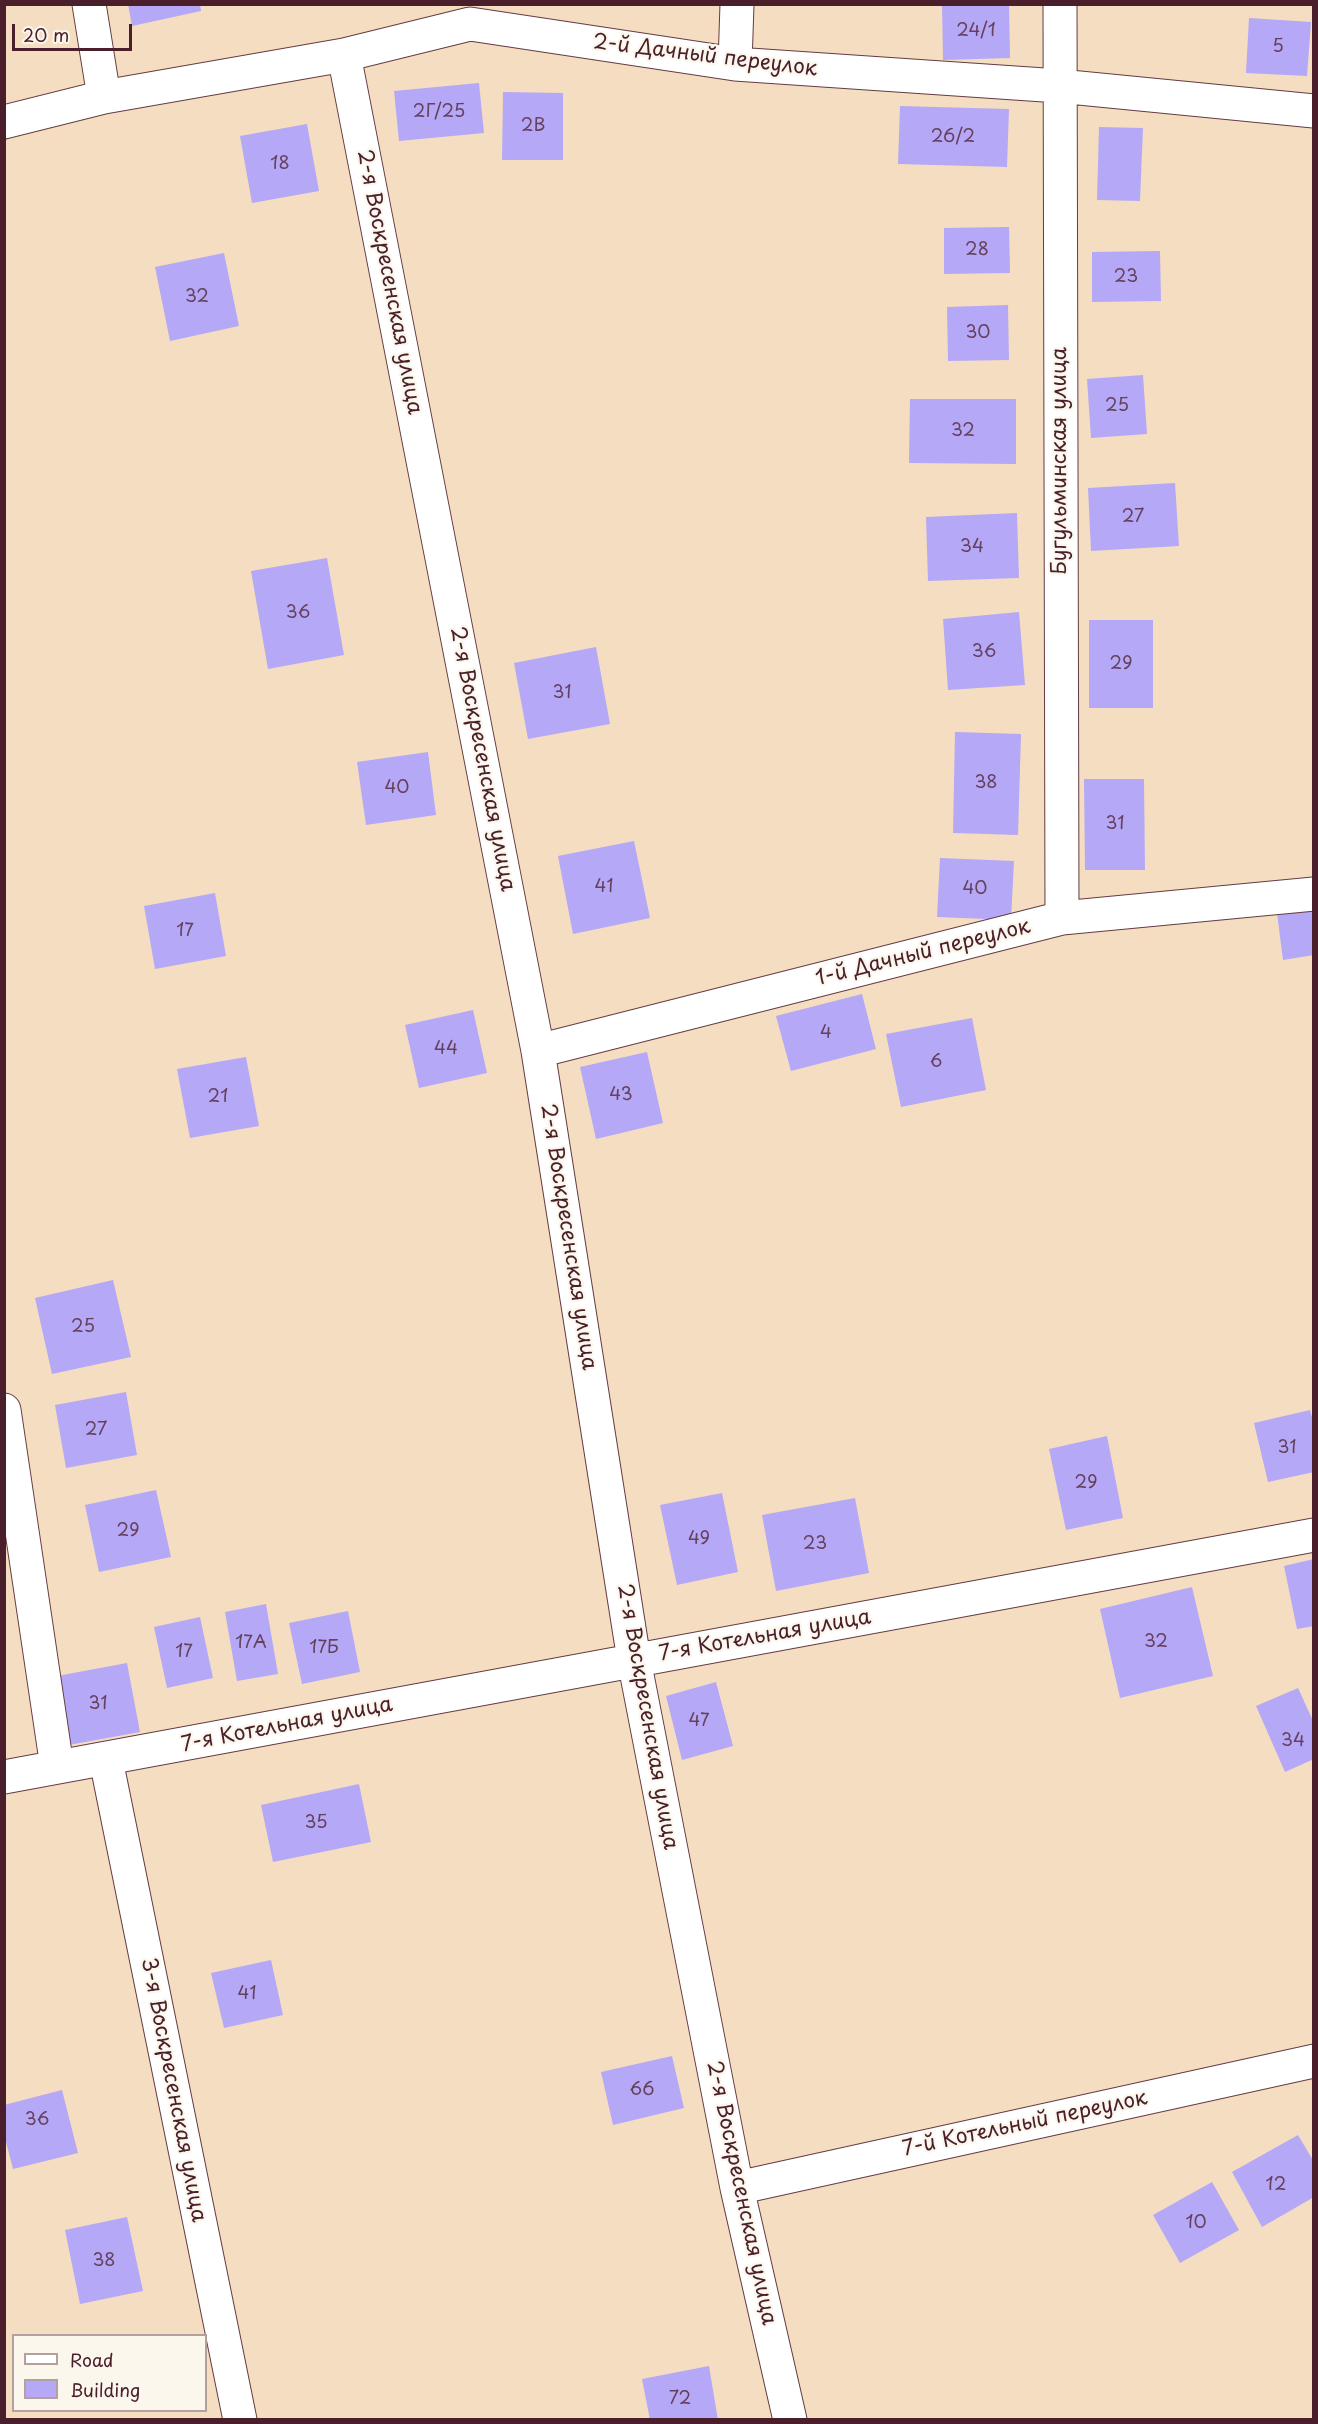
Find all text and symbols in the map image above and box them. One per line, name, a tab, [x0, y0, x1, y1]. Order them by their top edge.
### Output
scale bar	[15, 12, 135, 50]
house number: 24/1	[956, 20, 996, 42]
text: 20 m	[23, 21, 69, 48]
street label: 2-й Дачный переулок	[591, 30, 819, 82]
house number: 5	[1272, 36, 1284, 58]
house number: 2Г/25	[413, 101, 465, 123]
house number: 2В	[521, 115, 545, 137]
house number: 26/2	[931, 126, 975, 148]
street label: 2-я Воскресенская улица	[351, 147, 427, 417]
house number: 18	[270, 153, 290, 175]
house number: 28	[965, 239, 989, 261]
house number: 23	[1114, 266, 1138, 288]
house number: 32	[185, 286, 209, 308]
house number: 30	[965, 322, 991, 344]
street label: Бугульминская улица	[1047, 347, 1073, 575]
house number: 25	[1105, 395, 1129, 417]
house number: 32	[951, 420, 975, 442]
house number: 27	[1122, 506, 1144, 528]
house number: 34	[960, 536, 984, 558]
house number: 36	[286, 602, 310, 624]
street label: 2-я Воскресенская улица	[444, 624, 520, 894]
house number: 36	[972, 641, 996, 663]
house number: 29	[1110, 653, 1132, 675]
house number: 31	[553, 682, 571, 704]
house number: 38	[974, 772, 998, 794]
house number: 40	[384, 777, 410, 799]
house number: 31	[1106, 813, 1124, 835]
house number: 41	[595, 876, 613, 898]
house number: 40	[962, 878, 988, 900]
street label: 1-й Дачный переулок	[813, 914, 1033, 992]
house number: 17	[176, 920, 194, 942]
house number: 4	[820, 1022, 832, 1044]
house number: 44	[434, 1038, 458, 1060]
house number: 6	[930, 1051, 942, 1073]
house number: 43	[609, 1084, 633, 1106]
house number: 21	[208, 1086, 228, 1108]
street label: 2-я Воскресенская улица	[534, 1102, 602, 1372]
house number: 25	[71, 1316, 95, 1338]
house number: 27	[85, 1419, 107, 1441]
house number: 31	[1278, 1437, 1296, 1459]
house number: 29	[1075, 1472, 1097, 1494]
house number: 29	[117, 1520, 139, 1542]
house number: 49	[688, 1528, 710, 1550]
house number: 23	[803, 1533, 827, 1555]
street label: 2-я Воскресенская улица	[611, 1582, 683, 1852]
street label: 7-я Котельная улица	[657, 1605, 873, 1667]
house number: 32	[1144, 1631, 1168, 1653]
house number: 17А	[235, 1632, 267, 1654]
house number: 17Б	[309, 1637, 339, 1659]
house number: 17	[175, 1641, 193, 1663]
street label: 7-я Котельная улица	[179, 1692, 395, 1758]
house number: 31	[89, 1693, 107, 1715]
house number: 47	[688, 1710, 710, 1732]
house number: 34	[1281, 1730, 1305, 1752]
house number: 35	[304, 1812, 328, 1834]
street label: 3-я Воскресенская улица	[135, 1956, 211, 2224]
house number: 41	[238, 1983, 256, 2005]
street label: 2-я Воскресенская улица	[701, 2059, 781, 2327]
house number: 66	[630, 2079, 654, 2101]
street label: 7-й Котельный переулок	[900, 2086, 1150, 2162]
house number: 36	[25, 2109, 49, 2131]
house number: 12	[1266, 2174, 1286, 2196]
house number: 10	[1185, 2212, 1207, 2234]
house number: 38	[92, 2250, 116, 2272]
legend	[12, 2334, 207, 2412]
text: Road	[70, 2346, 114, 2373]
text: Building	[70, 2376, 140, 2403]
house number: 72	[669, 2388, 691, 2410]

